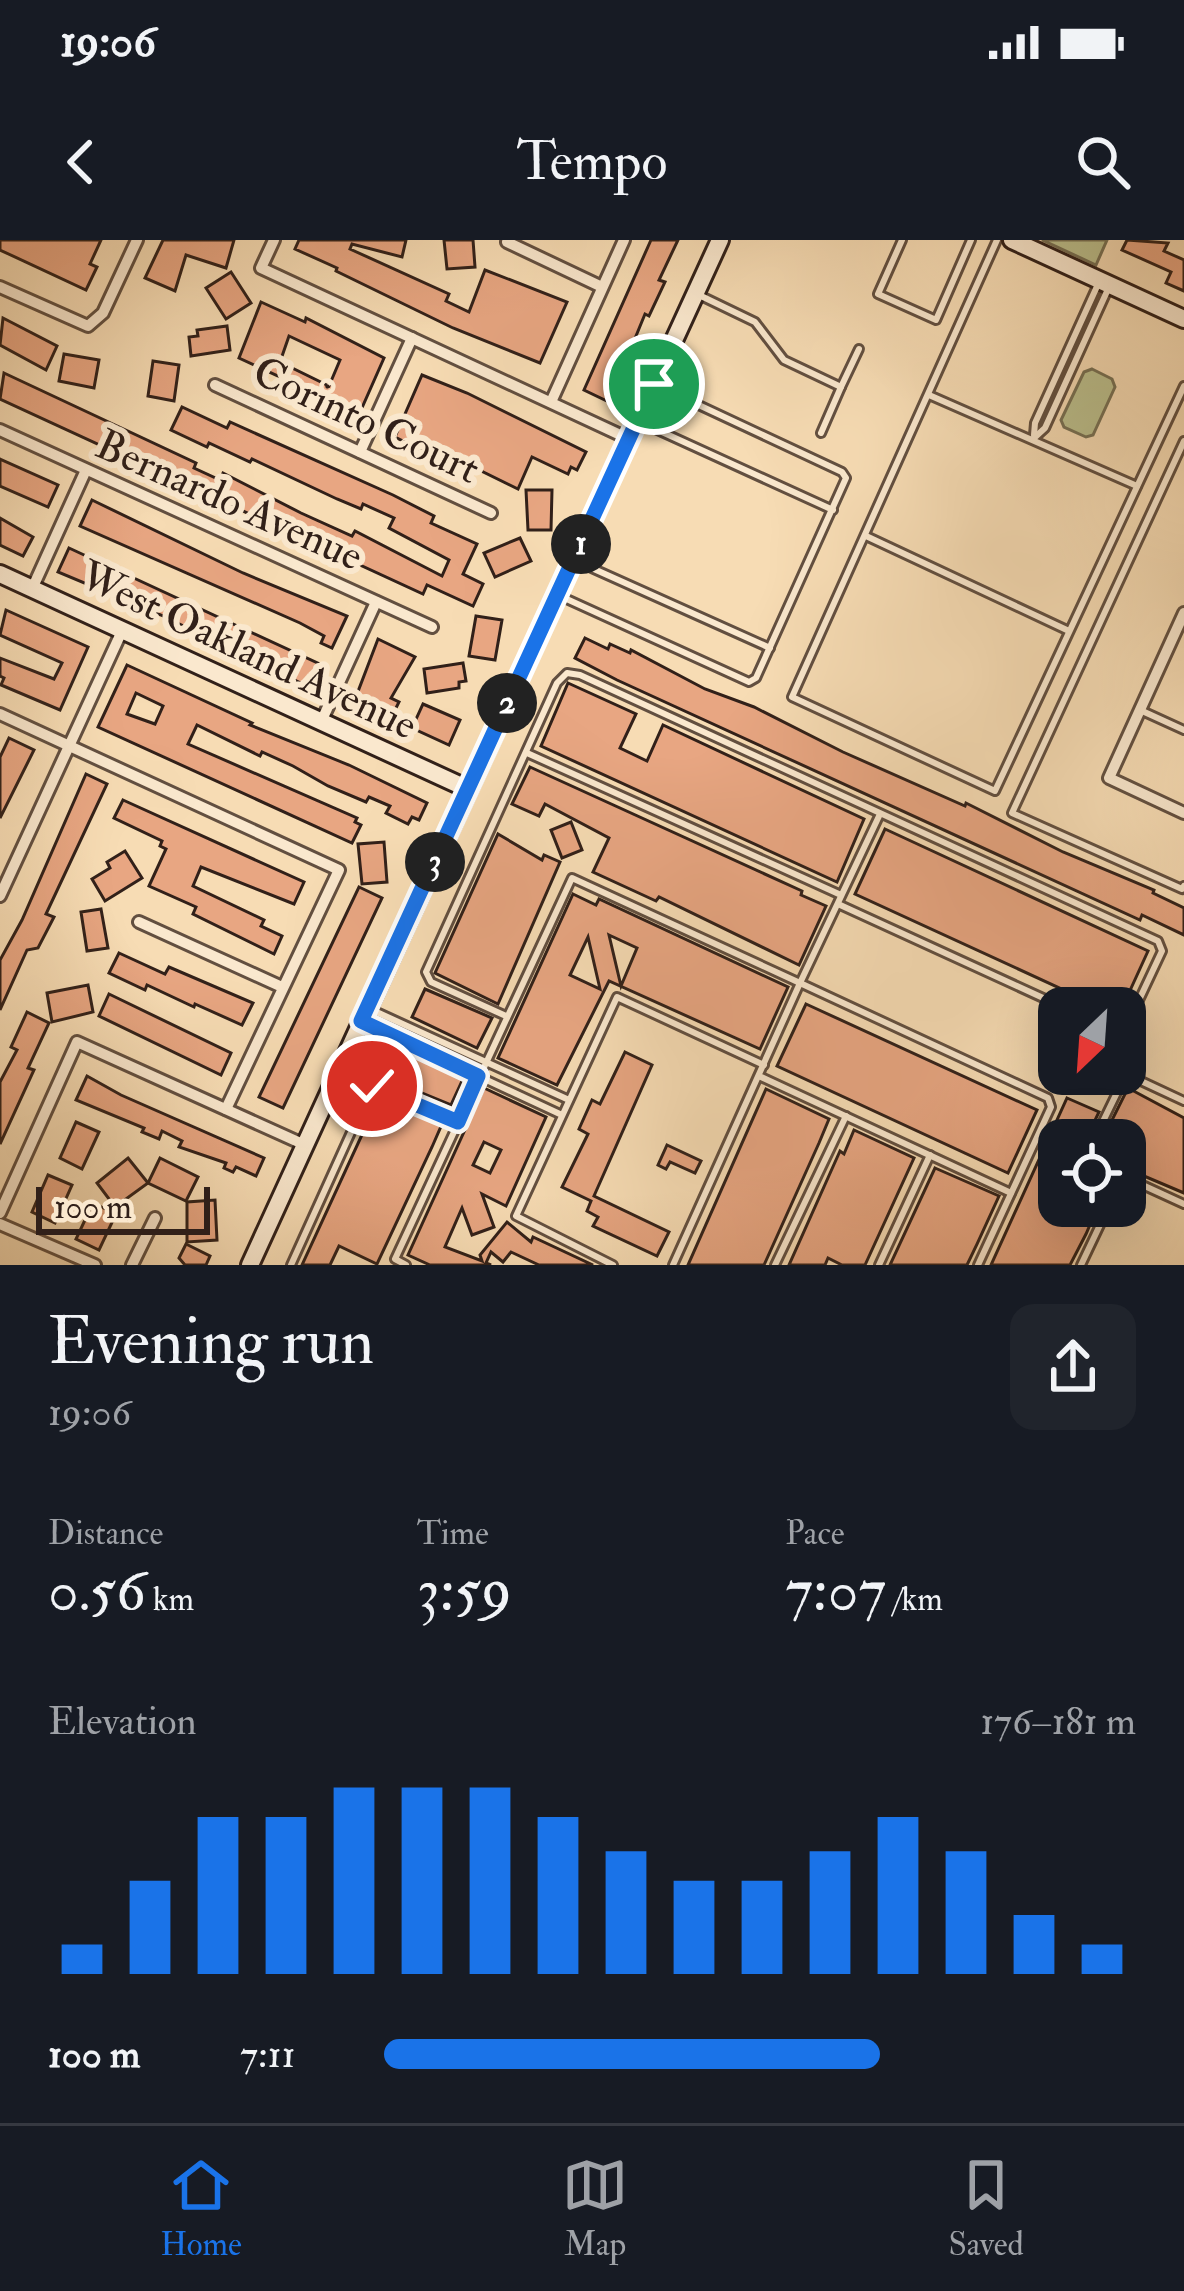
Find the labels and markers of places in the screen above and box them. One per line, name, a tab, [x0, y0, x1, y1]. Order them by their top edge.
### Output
pin	[603, 333, 705, 435]
pin: 1	[551, 514, 611, 574]
pin: 2	[477, 673, 537, 733]
pin: 3	[405, 832, 465, 892]
pin	[321, 1035, 423, 1137]

